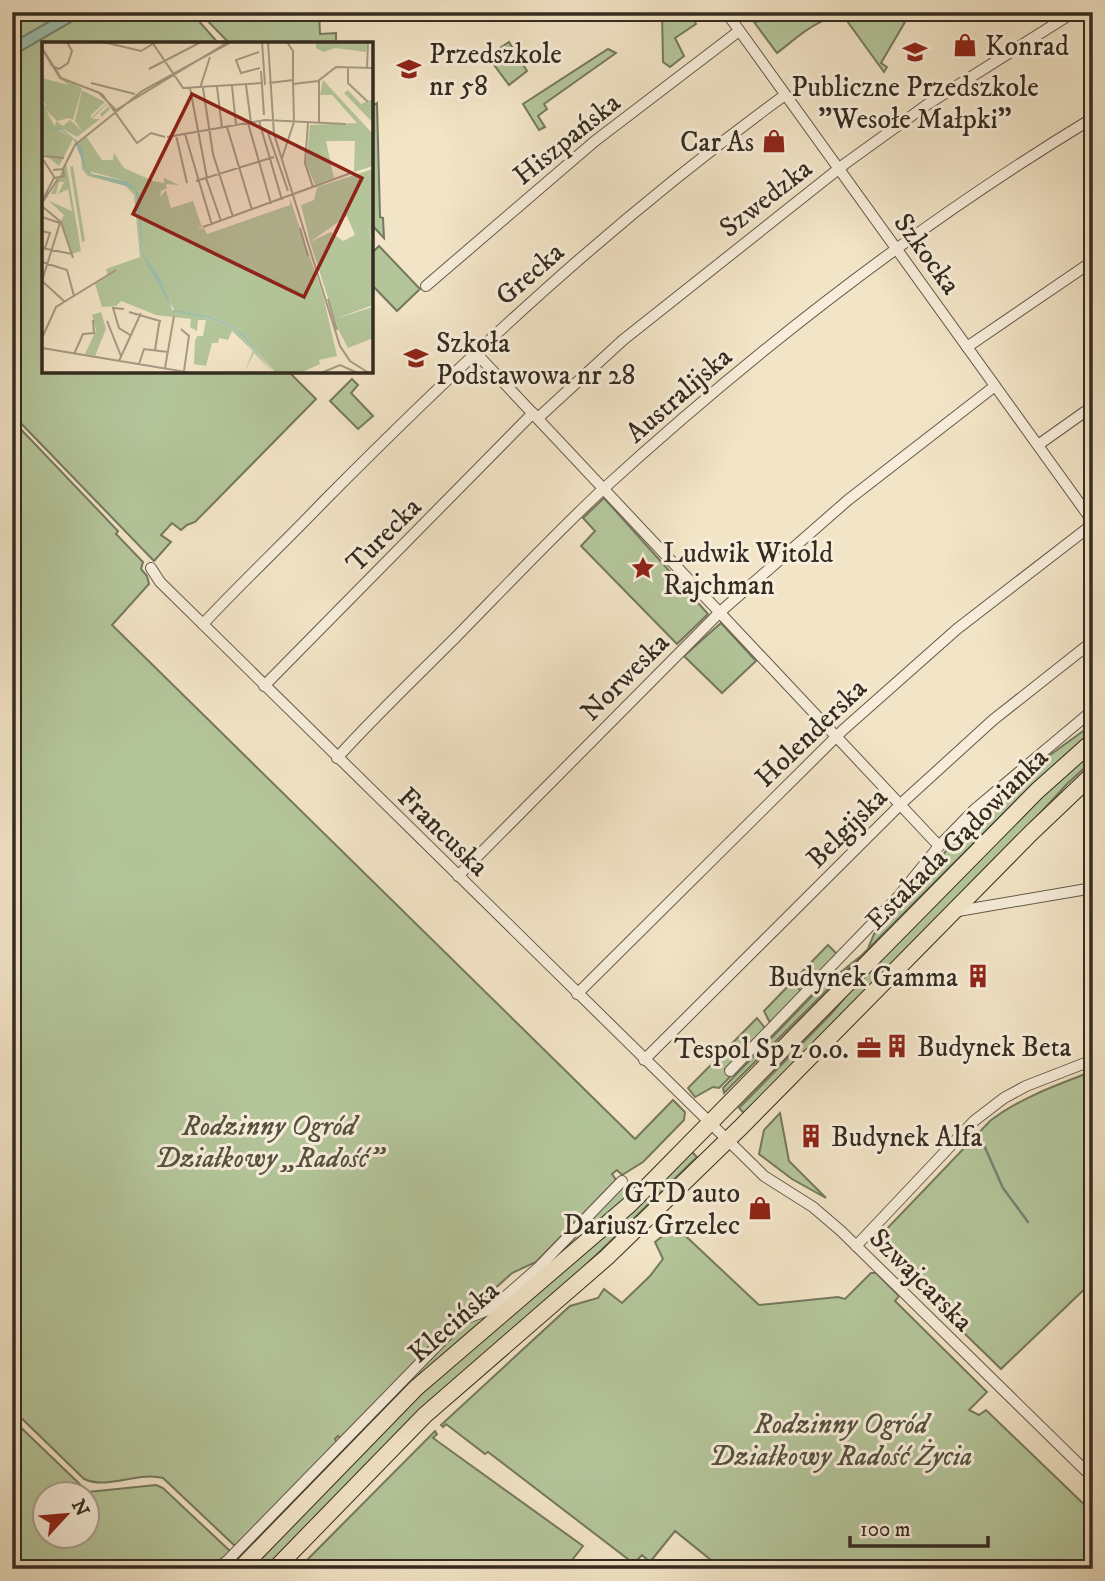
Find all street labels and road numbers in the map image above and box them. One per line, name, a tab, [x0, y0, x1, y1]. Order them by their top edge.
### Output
street label: Hiszpańska	[506, 85, 628, 193]
street label: Szwedzka	[713, 151, 819, 245]
street label: Szkocka	[886, 206, 968, 301]
street label: Grecka	[489, 235, 572, 313]
street label: Australijska	[619, 339, 739, 451]
street label: Turecka	[339, 490, 429, 580]
street label: Norweska	[573, 625, 677, 729]
street label: Holenderska	[748, 671, 874, 795]
street label: Estakada Gądowianka	[858, 740, 1056, 938]
street label: Francuska	[390, 780, 496, 884]
street label: Belgijska	[799, 780, 895, 876]
street label: Szwajcarska	[862, 1221, 980, 1339]
street label: Klecińska	[402, 1273, 507, 1371]

